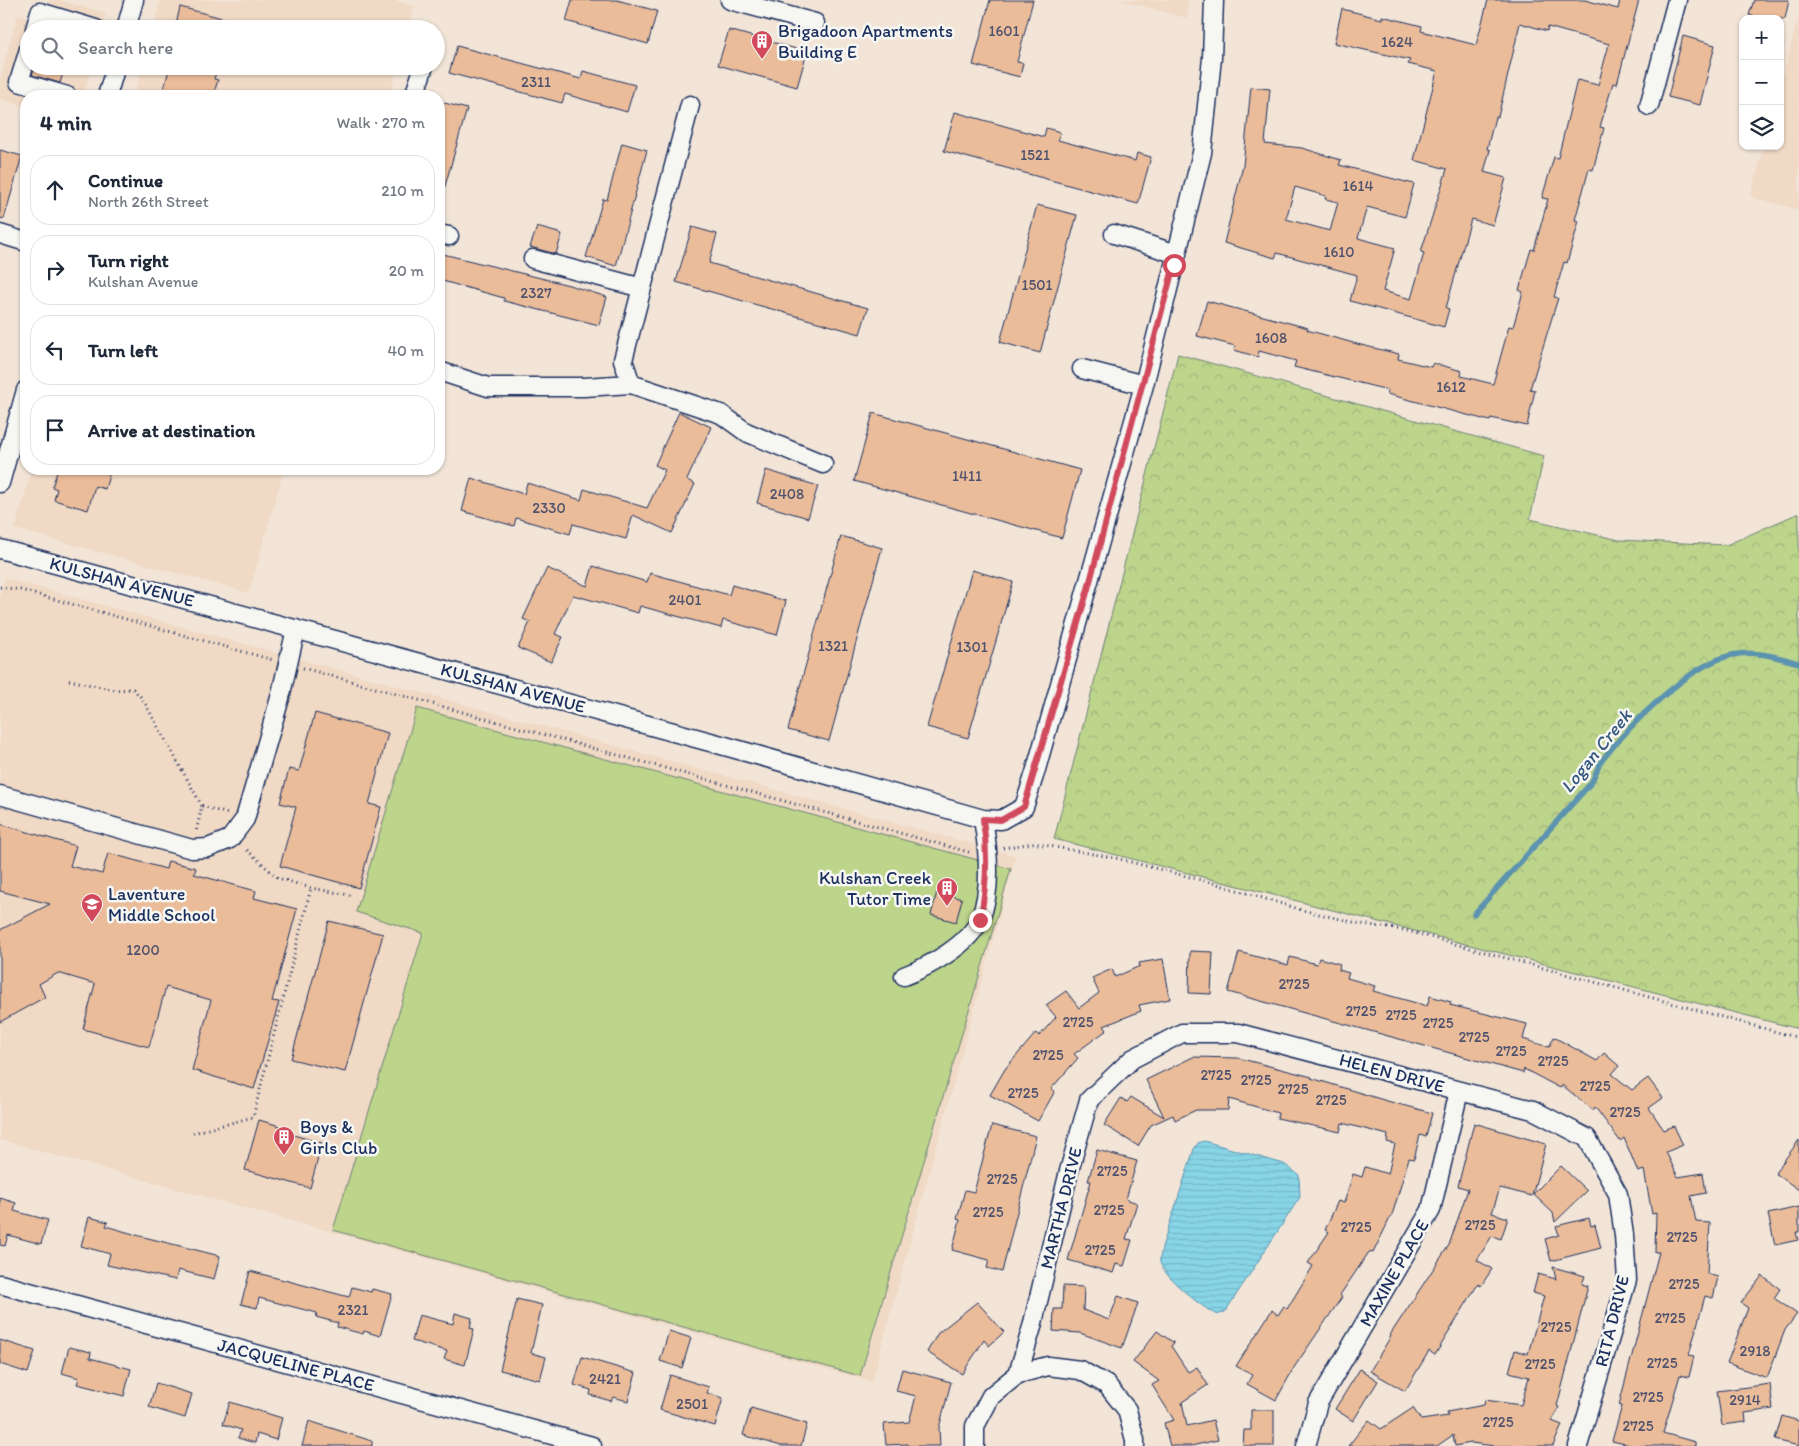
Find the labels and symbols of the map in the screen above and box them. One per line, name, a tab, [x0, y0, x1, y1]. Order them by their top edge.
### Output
place label: Brigadoon Apartments Building E	[778, 20, 953, 63]
house number: 1601	[988, 22, 1020, 40]
building icon: Brigadoon Apartments Building E	[750, 29, 774, 60]
house number: 1624	[1381, 33, 1413, 51]
house number: 2311	[521, 73, 551, 91]
house number: 1521	[1020, 146, 1050, 164]
house number: 1614	[1343, 177, 1373, 195]
house number: 1610	[1323, 243, 1355, 261]
route start	[1163, 254, 1186, 277]
house number: 1501	[1021, 276, 1053, 294]
house number: 2327	[520, 284, 552, 302]
house number: 1608	[1255, 329, 1287, 347]
house number: 1612	[1436, 378, 1466, 396]
house number: 1411	[952, 467, 982, 485]
house number: 2408	[770, 485, 804, 503]
house number: 2330	[532, 499, 566, 517]
street label: KULSHAN AVENUE	[47, 552, 197, 612]
house number: 2401	[668, 591, 702, 609]
house number: 1321	[818, 637, 848, 655]
house number: 1301	[956, 638, 988, 656]
street label: KULSHAN AVENUE	[438, 658, 588, 718]
water label: Logan Creek	[1555, 704, 1637, 797]
place label: Kulshan Creek Tutor Time	[819, 867, 932, 910]
building icon: Kulshan Creek Tutor Time	[935, 876, 959, 907]
place label: Laventure Middle School	[108, 883, 215, 926]
school or university icon: Laventure Middle School	[80, 892, 104, 923]
route end	[969, 909, 992, 932]
house number: 1200	[126, 941, 160, 959]
house number: 2725	[1278, 975, 1310, 993]
house number: 2725	[1345, 1002, 1377, 1020]
house number: 2725	[1385, 1006, 1417, 1024]
house number: 2725	[1062, 1013, 1094, 1031]
house number: 2725	[1422, 1014, 1454, 1032]
house number: 2725	[1458, 1028, 1490, 1046]
house number: 2725	[1495, 1042, 1527, 1060]
house number: 2725	[1032, 1046, 1064, 1064]
street label: HELEN DRIVE	[1337, 1048, 1447, 1098]
house number: 2725	[1537, 1052, 1569, 1070]
house number: 2725	[1200, 1066, 1232, 1084]
house number: 2725	[1240, 1071, 1272, 1089]
house number: 2725	[1579, 1077, 1611, 1095]
house number: 2725	[1277, 1080, 1309, 1098]
house number: 2725	[1007, 1084, 1039, 1102]
house number: 2725	[1315, 1091, 1347, 1109]
house number: 2725	[1609, 1103, 1641, 1121]
place label: Boys & Girls Club	[300, 1116, 377, 1159]
building icon: Boys & Girls Club	[272, 1125, 296, 1156]
street label: MARTHA DRIVE	[1035, 1145, 1087, 1271]
house number: 2725	[1096, 1162, 1128, 1180]
house number: 2725	[986, 1170, 1018, 1188]
house number: 2725	[1093, 1201, 1125, 1219]
house number: 2725	[972, 1203, 1004, 1221]
street label: MAXINE PLACE	[1354, 1216, 1434, 1330]
house number: 2725	[1464, 1216, 1496, 1234]
house number: 2725	[1340, 1218, 1372, 1236]
house number: 2725	[1666, 1228, 1698, 1246]
house number: 2725	[1084, 1241, 1116, 1259]
street label: RITA DRIVE	[1590, 1273, 1634, 1369]
house number: 2725	[1668, 1275, 1700, 1293]
house number: 2321	[338, 1301, 368, 1319]
house number: 2725	[1654, 1309, 1686, 1327]
house number: 2725	[1540, 1318, 1572, 1336]
street label: JACQUELINE PLACE	[215, 1334, 377, 1397]
house number: 2918	[1740, 1342, 1770, 1360]
house number: 2725	[1646, 1354, 1678, 1372]
house number: 2725	[1524, 1355, 1556, 1373]
house number: 2421	[589, 1370, 621, 1388]
house number: 2725	[1632, 1388, 1664, 1406]
house number: 2914	[1729, 1391, 1761, 1409]
house number: 2501	[676, 1395, 708, 1413]
house number: 2725	[1482, 1413, 1514, 1431]
house number: 2725	[1622, 1417, 1654, 1435]

